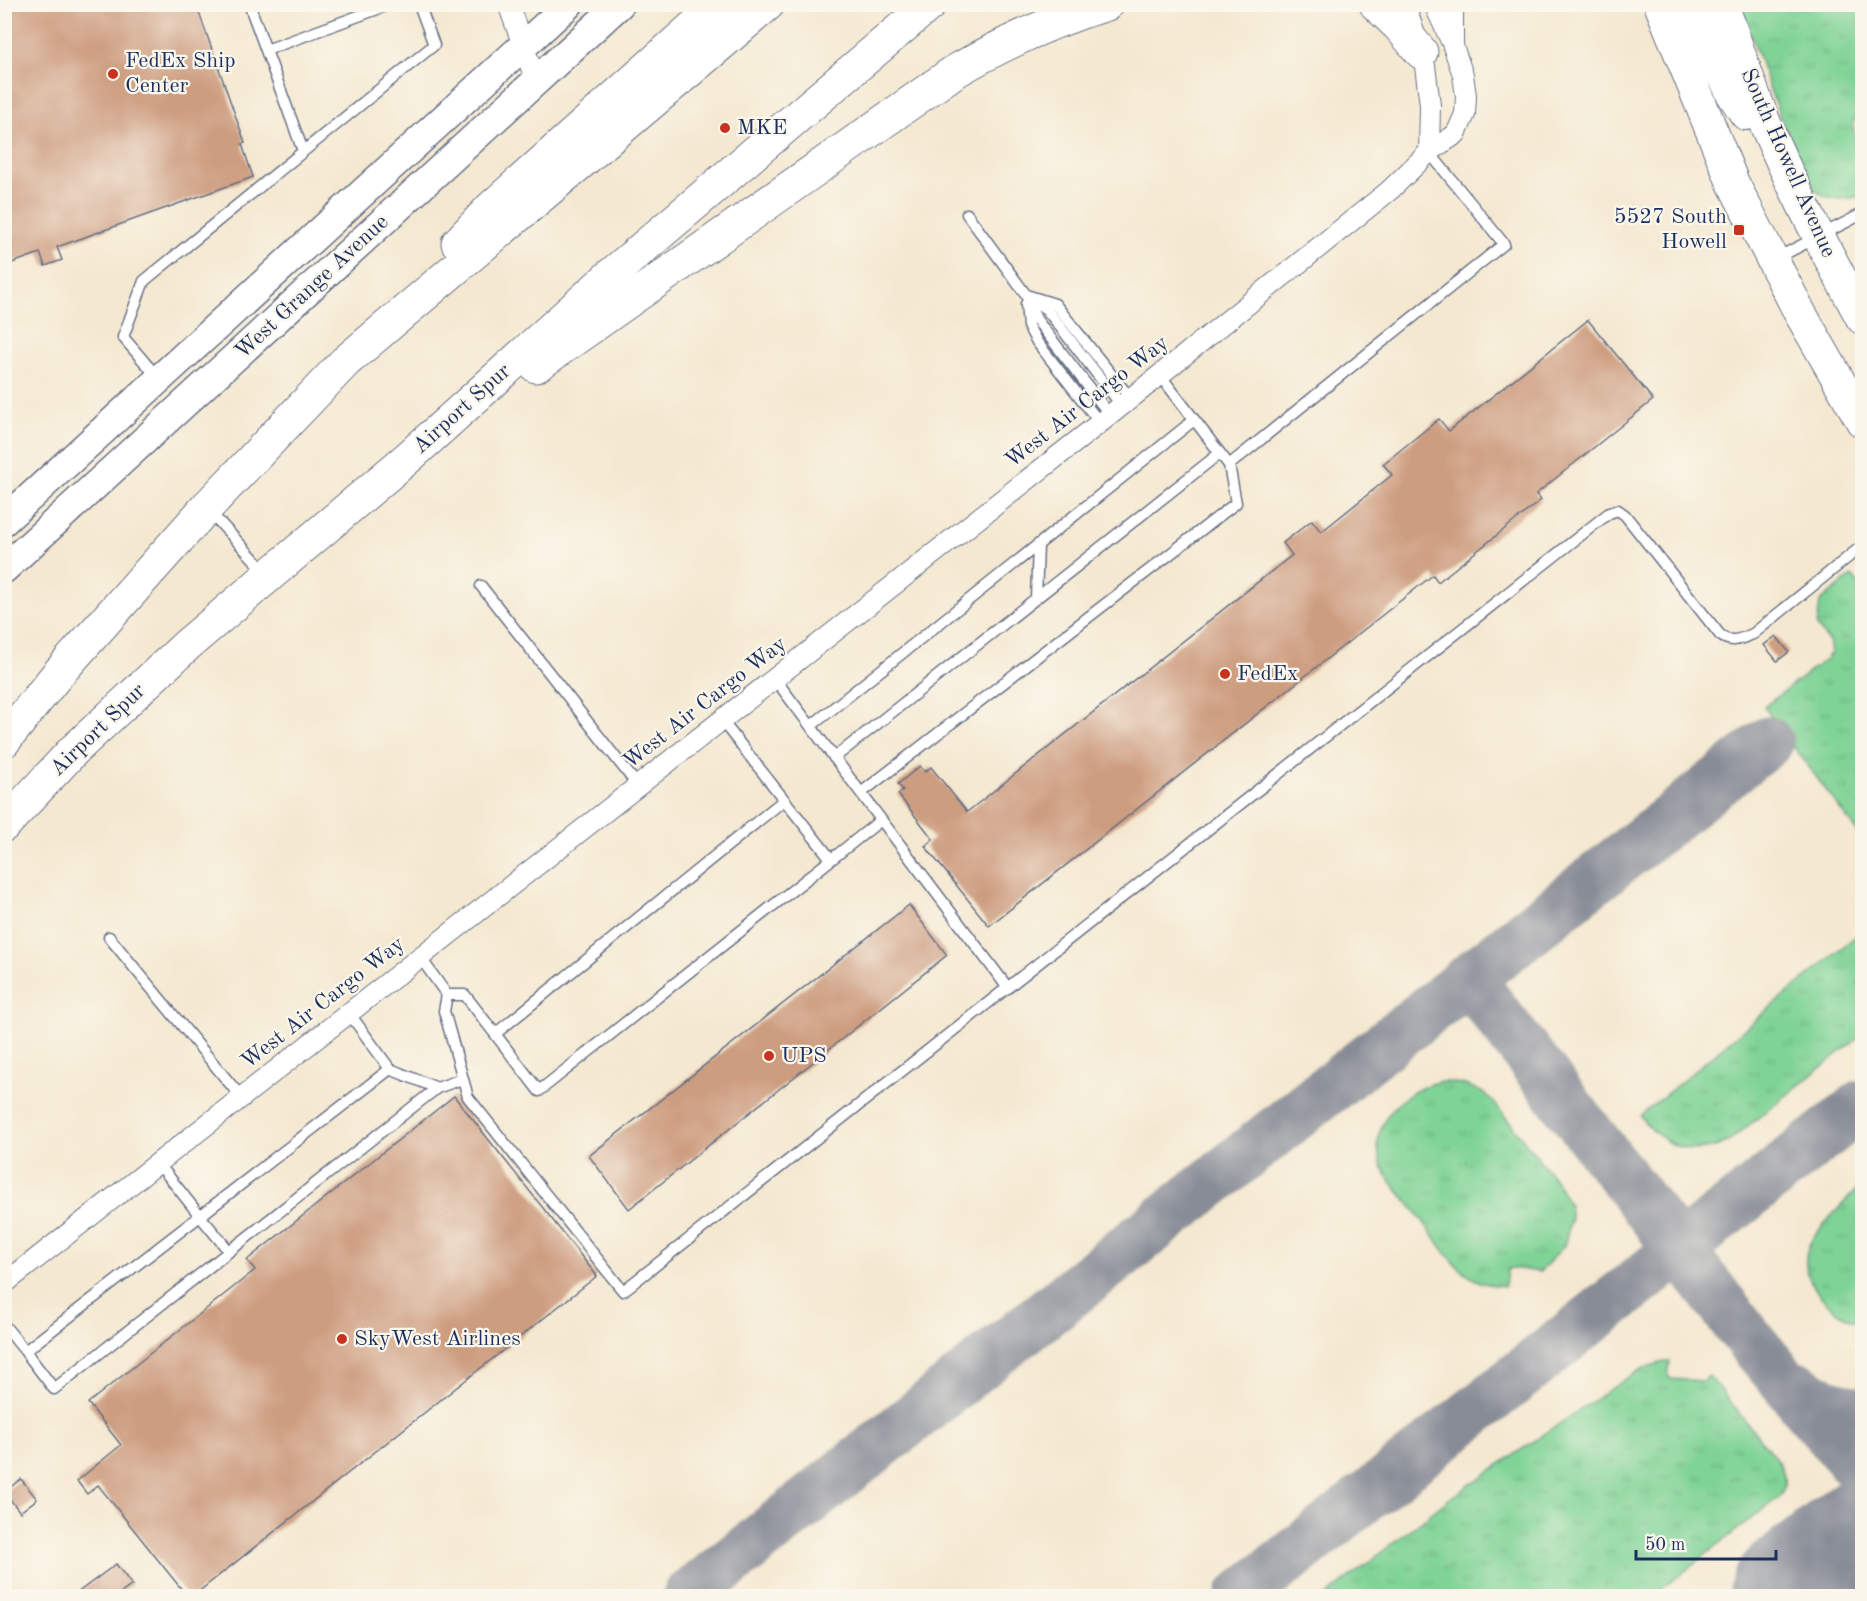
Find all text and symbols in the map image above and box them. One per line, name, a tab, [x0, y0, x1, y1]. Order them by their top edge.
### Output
place label: FedEx Ship Center	[125, 50, 236, 97]
street label: South Howell Avenue	[1736, 65, 1840, 261]
marker: FedEx Ship Center	[106, 67, 120, 81]
place label: MKE	[737, 117, 787, 139]
marker: MKE	[718, 121, 732, 135]
place label: 5527 South Howell	[1614, 206, 1727, 253]
street label: West Grange Avenue	[231, 211, 393, 363]
marker: 5527 South Howell	[1732, 223, 1746, 237]
street label: West Air Cargo Way	[1001, 331, 1173, 472]
street label: Airport Spur	[409, 360, 515, 458]
street label: West Air Cargo Way	[619, 632, 791, 773]
place label: FedEx	[1237, 663, 1299, 685]
marker: FedEx	[1218, 667, 1232, 681]
street label: Airport Spur	[46, 679, 150, 781]
street label: West Air Cargo Way	[237, 932, 409, 1073]
place label: UPS	[781, 1045, 827, 1067]
marker: UPS	[762, 1049, 776, 1063]
place label: SkyWest Airlines	[354, 1328, 521, 1350]
marker: SkyWest Airlines	[335, 1332, 349, 1346]
scale bar	[1636, 1523, 1776, 1561]
text: 50 m	[1645, 1536, 1685, 1554]

